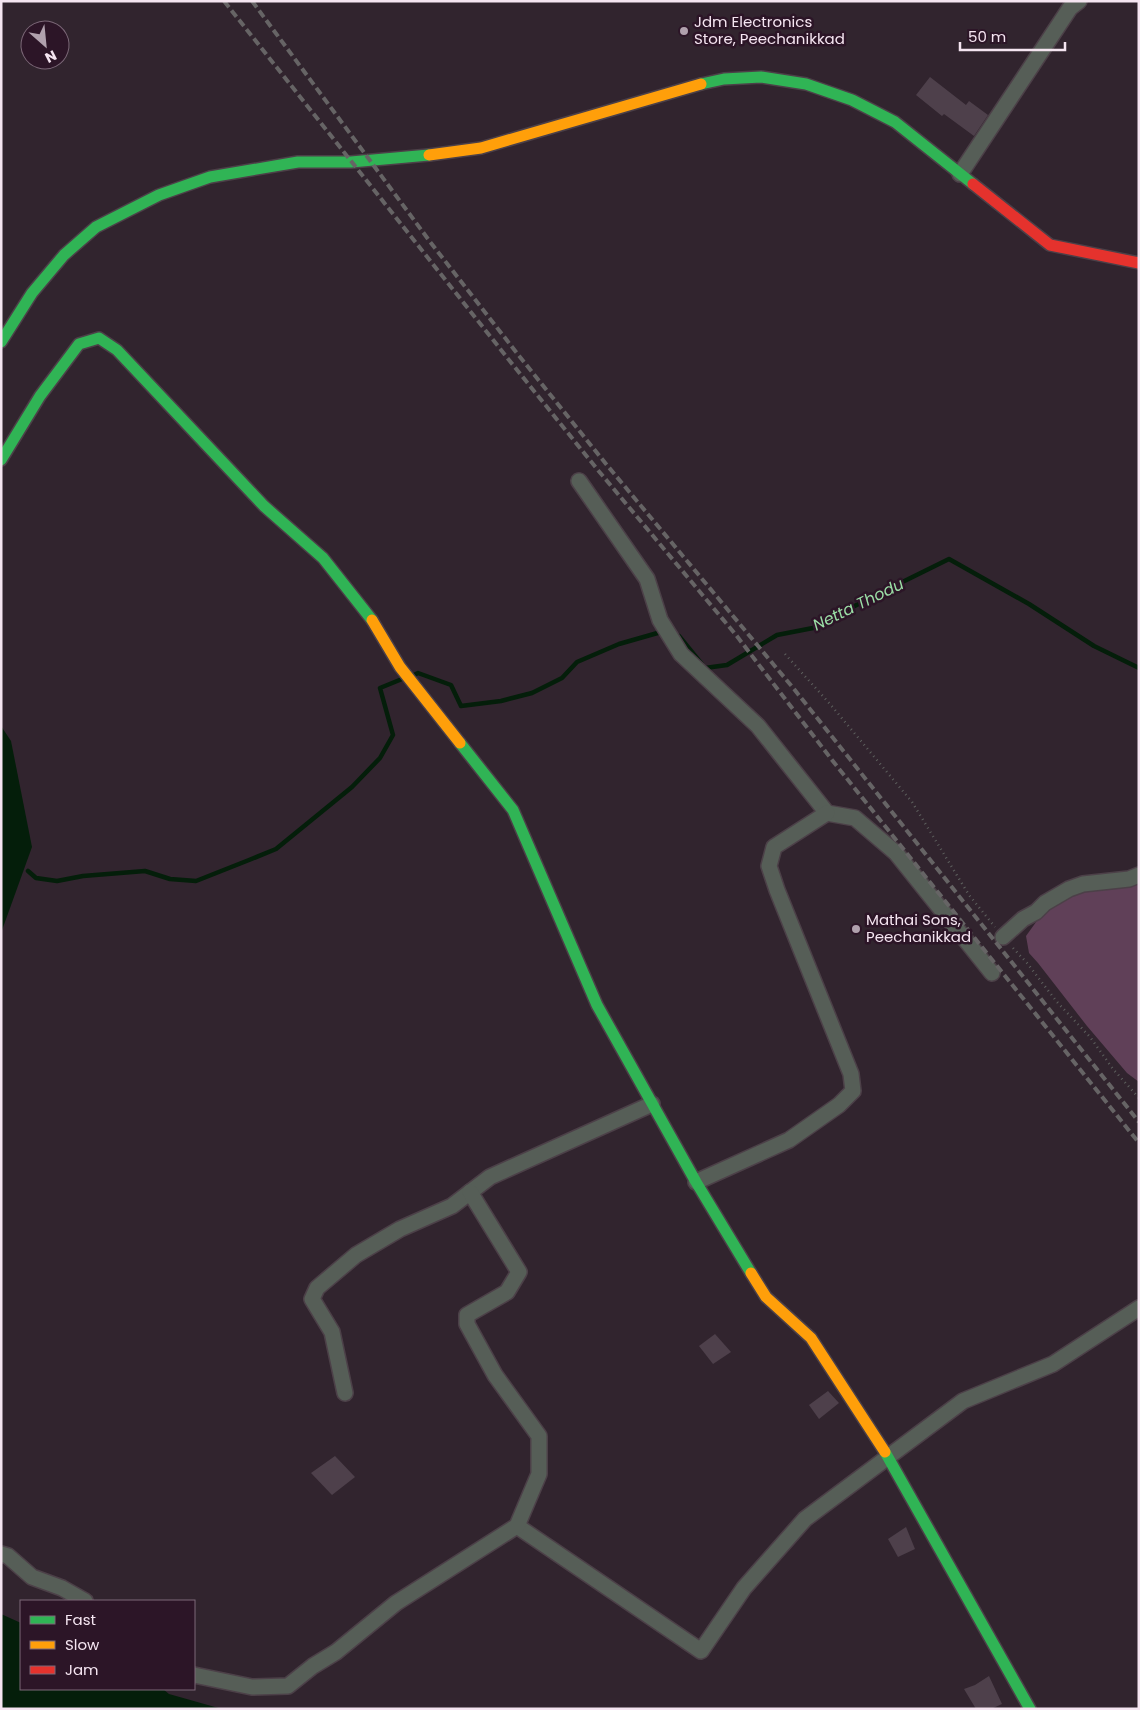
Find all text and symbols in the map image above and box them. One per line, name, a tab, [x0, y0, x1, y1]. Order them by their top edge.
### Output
place label: Jdm Electronics Store, Peechanikkad	[694, 11, 845, 49]
north arrow	[20, 20, 70, 70]
scale bar	[960, 20, 1065, 52]
marker: Jdm Electronics Store, Peechanikkad	[678, 25, 690, 37]
text: 50 m	[968, 26, 1006, 47]
text: N	[42, 45, 60, 68]
water label: Netta Thodu	[809, 573, 908, 636]
place label: Mathai Sons, Peechanikkad	[866, 909, 971, 947]
marker: Mathai Sons, Peechanikkad	[850, 923, 862, 935]
legend	[20, 1600, 195, 1690]
text: Fast	[65, 1609, 96, 1630]
text: Slow	[65, 1634, 100, 1655]
text: Jam	[65, 1659, 99, 1680]

